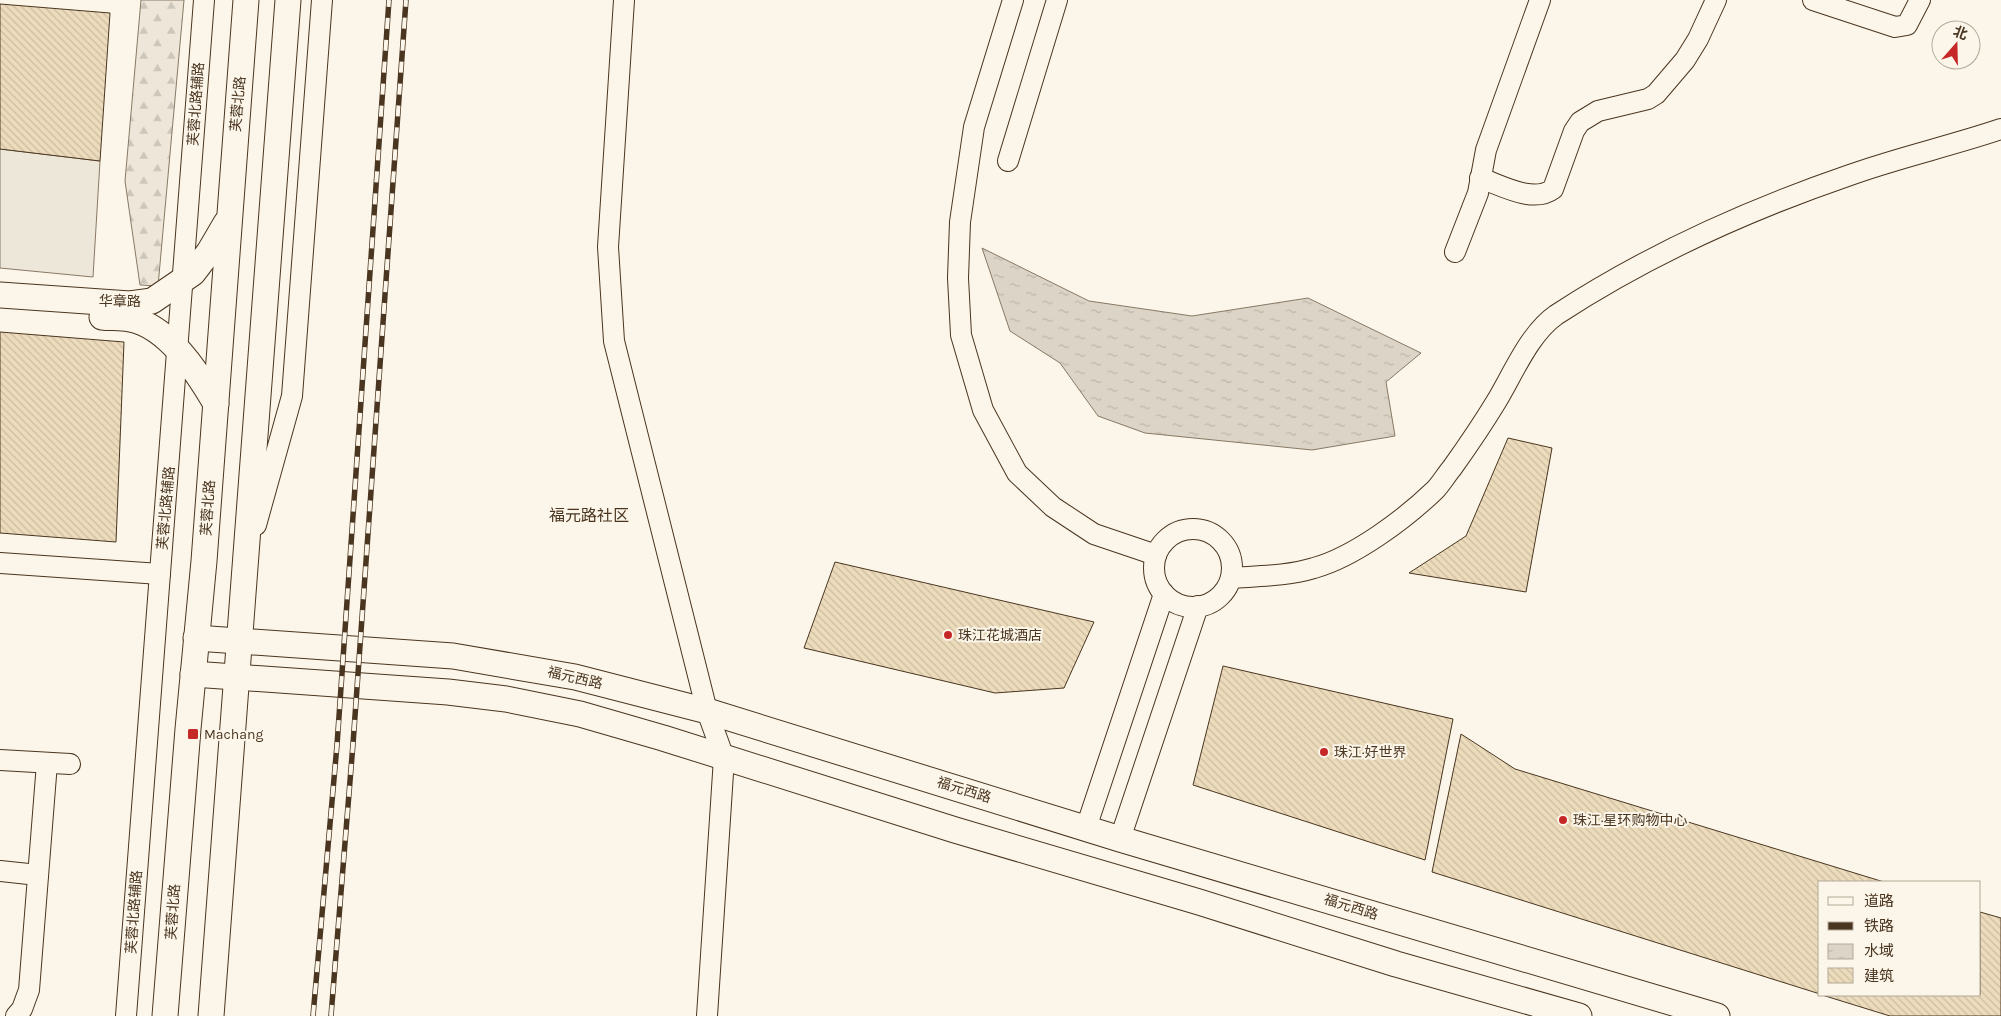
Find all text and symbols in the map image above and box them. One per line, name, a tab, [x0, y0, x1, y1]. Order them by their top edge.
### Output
north arrow	[1931, 20, 1981, 70]
text: 北	[1951, 23, 1970, 44]
street label: 芙蓉北路辅路	[185, 62, 207, 146]
street label: 芙蓉北路	[227, 75, 249, 133]
street label: 华章路	[99, 293, 141, 310]
street label: 芙蓉北路辅路	[154, 465, 178, 551]
street label: 芙蓉北路	[198, 479, 218, 537]
district label: 福元路社区	[549, 506, 629, 525]
place label: 珠江花城酒店	[958, 627, 1042, 644]
marker: 珠江花城酒店	[942, 629, 954, 641]
street label: 福元西路	[546, 663, 604, 693]
place label: Machang	[204, 726, 263, 743]
marker: Machang	[186, 727, 200, 741]
place label: 珠江·好世界	[1334, 744, 1407, 761]
marker: 珠江·好世界	[1318, 746, 1330, 758]
street label: 福元西路	[935, 774, 993, 806]
place label: 珠江·星环购物中心	[1573, 812, 1688, 829]
marker: 珠江·星环购物中心	[1557, 814, 1569, 826]
street label: 芙蓉北路辅路	[123, 870, 145, 954]
legend	[1818, 881, 1981, 996]
street label: 芙蓉北路	[163, 883, 183, 941]
street label: 福元西路	[1322, 891, 1380, 923]
text: 道路	[1864, 892, 1894, 910]
text: 铁路	[1864, 917, 1894, 935]
text: 水域	[1864, 942, 1894, 960]
text: 建筑	[1864, 967, 1894, 985]

